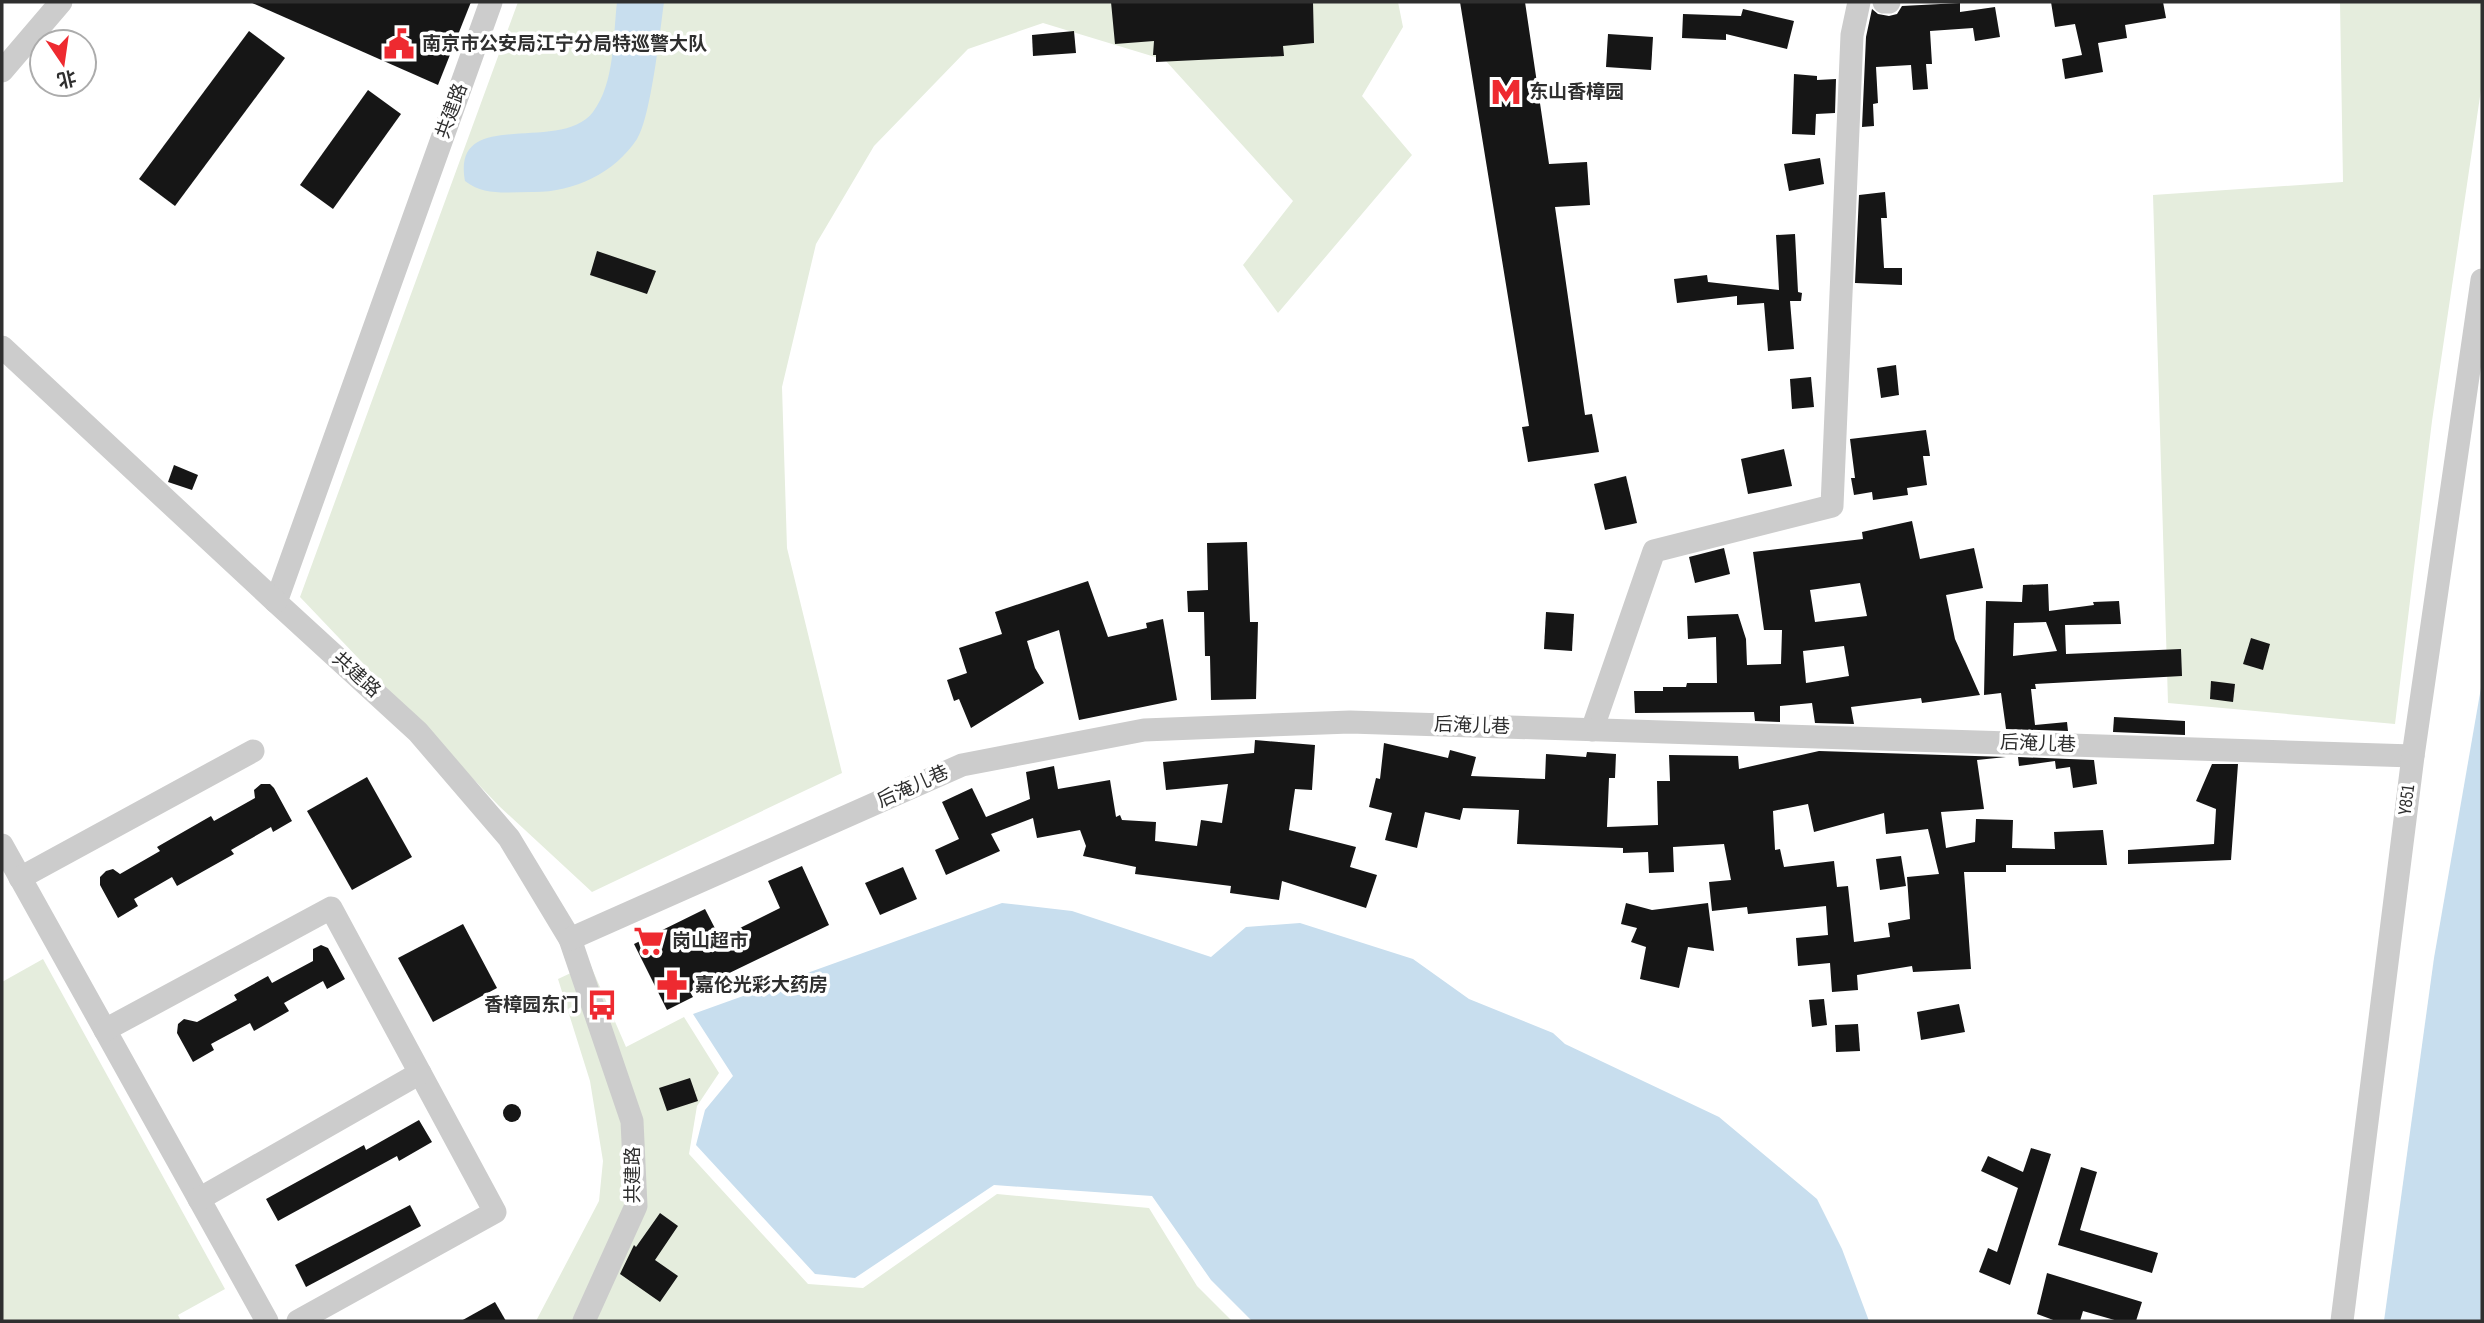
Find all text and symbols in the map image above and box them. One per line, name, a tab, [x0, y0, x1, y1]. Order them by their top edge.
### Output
public building icon: 南京市公安局江宁分局特巡警大队	[382, 27, 416, 61]
north arrow	[28, 28, 98, 98]
place label: 南京市公安局江宁分局特巡警大队	[422, 33, 707, 56]
text: 北	[55, 65, 78, 91]
metro station icon: 东山香樟园	[1489, 75, 1523, 109]
street label: 共建路	[431, 80, 473, 142]
place label: 东山香樟园	[1529, 81, 1624, 104]
street label: 共建路	[327, 647, 385, 703]
street label: 后淹儿巷	[1434, 713, 1510, 739]
street label: 后淹儿巷	[2000, 731, 2076, 757]
street label: 后淹儿巷	[874, 761, 952, 813]
street label: Y851	[2394, 783, 2420, 816]
supermarket icon: 岗山超市	[632, 924, 666, 958]
place label: 岗山超市	[672, 930, 748, 953]
pharmacy icon: 嘉伦光彩大药房	[655, 968, 689, 1002]
place label: 嘉伦光彩大药房	[695, 974, 828, 997]
bus stop icon: 香樟园东门	[585, 988, 619, 1022]
place label: 香樟园东门	[484, 994, 579, 1017]
street label: 共建路	[622, 1146, 645, 1204]

